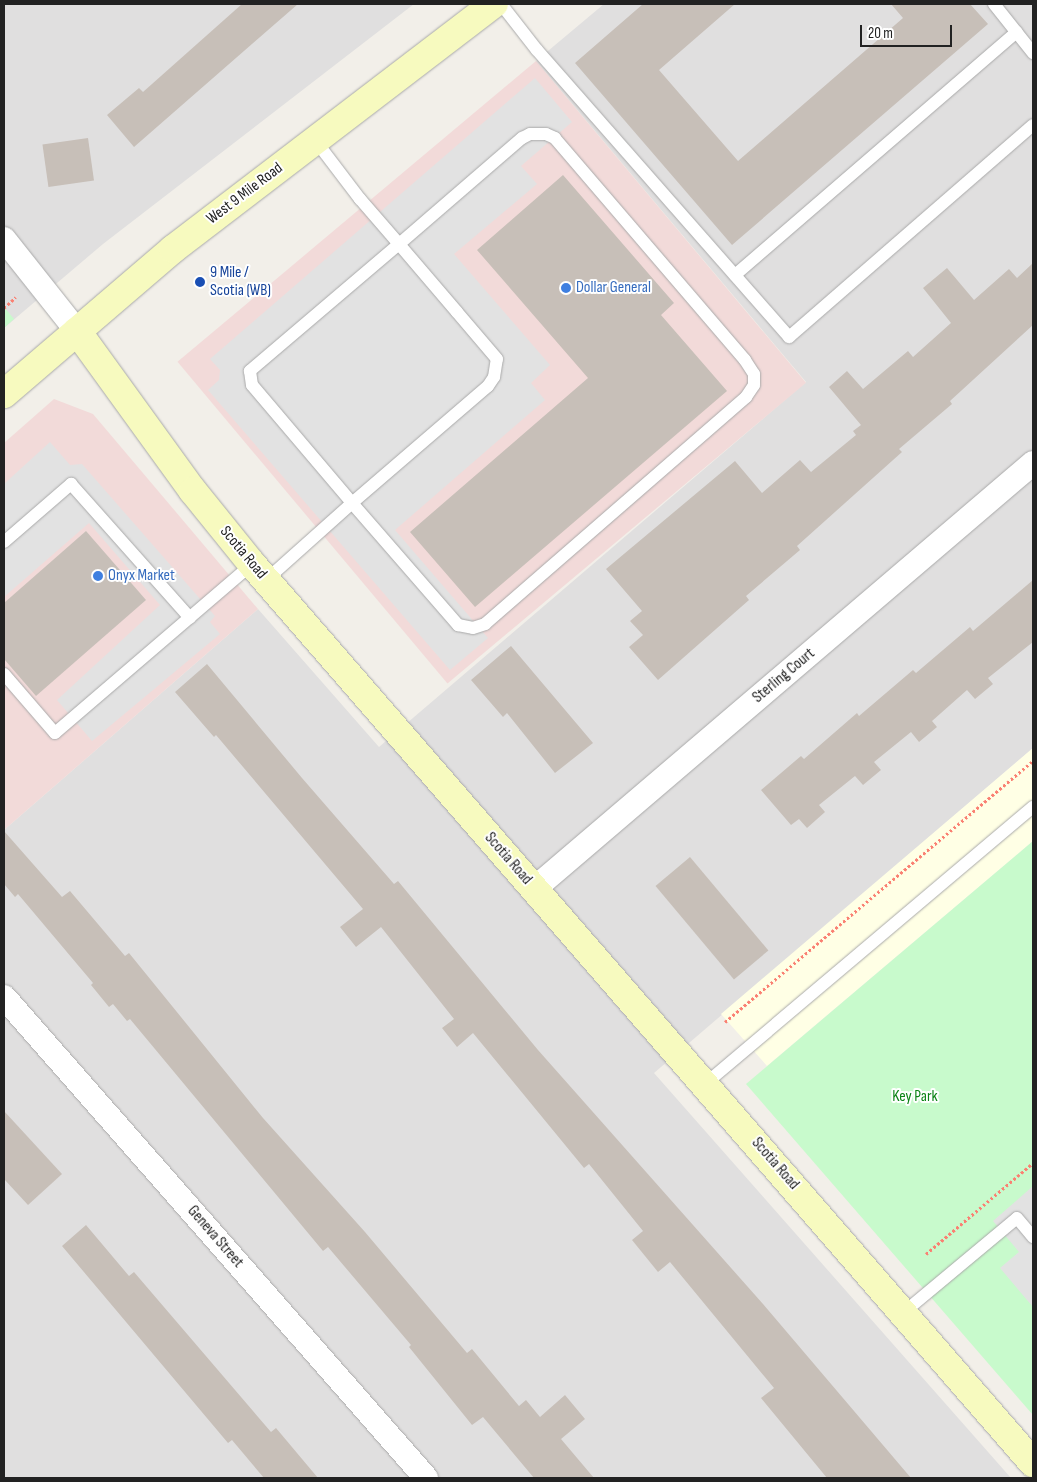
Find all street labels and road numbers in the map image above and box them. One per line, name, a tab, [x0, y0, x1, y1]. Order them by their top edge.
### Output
street label: West 9 Mile Road	[203, 159, 287, 229]
street label: Scotia Road	[215, 523, 271, 583]
street label: Sterling Court	[749, 644, 819, 708]
street label: Scotia Road	[480, 829, 536, 889]
street label: Scotia Road	[747, 1134, 803, 1194]
street label: Geneva Street	[183, 1202, 247, 1272]

